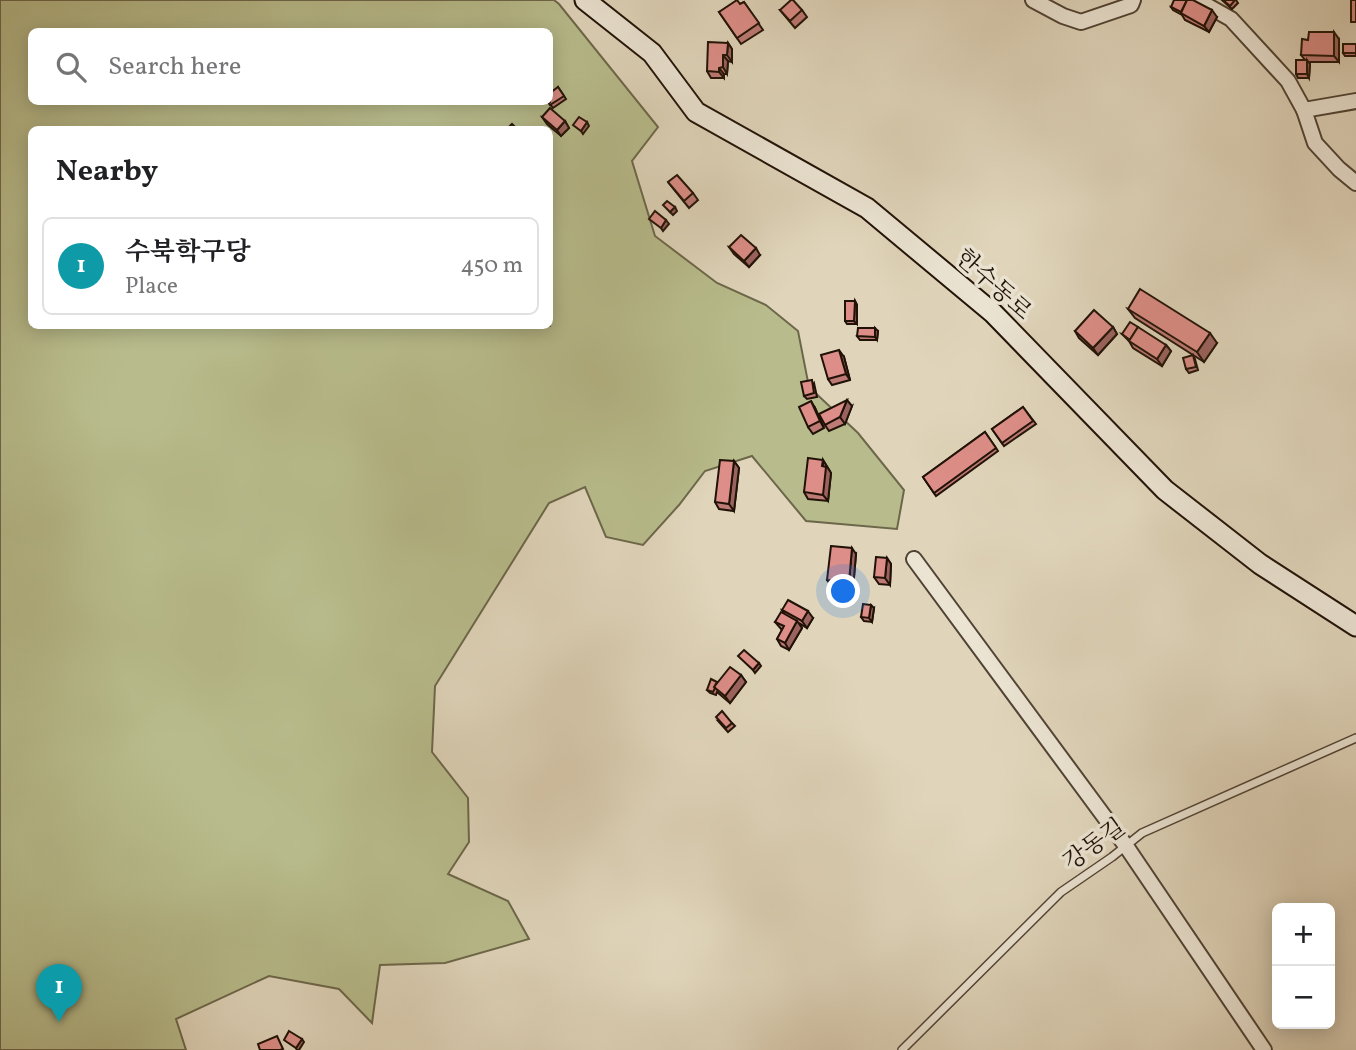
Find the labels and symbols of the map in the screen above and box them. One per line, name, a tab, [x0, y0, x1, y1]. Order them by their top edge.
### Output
street label: 한수동로	[947, 242, 1039, 329]
your location	[826, 574, 860, 608]
street label: 강동길	[1057, 811, 1133, 880]
pin: 1	[36, 964, 82, 1022]

